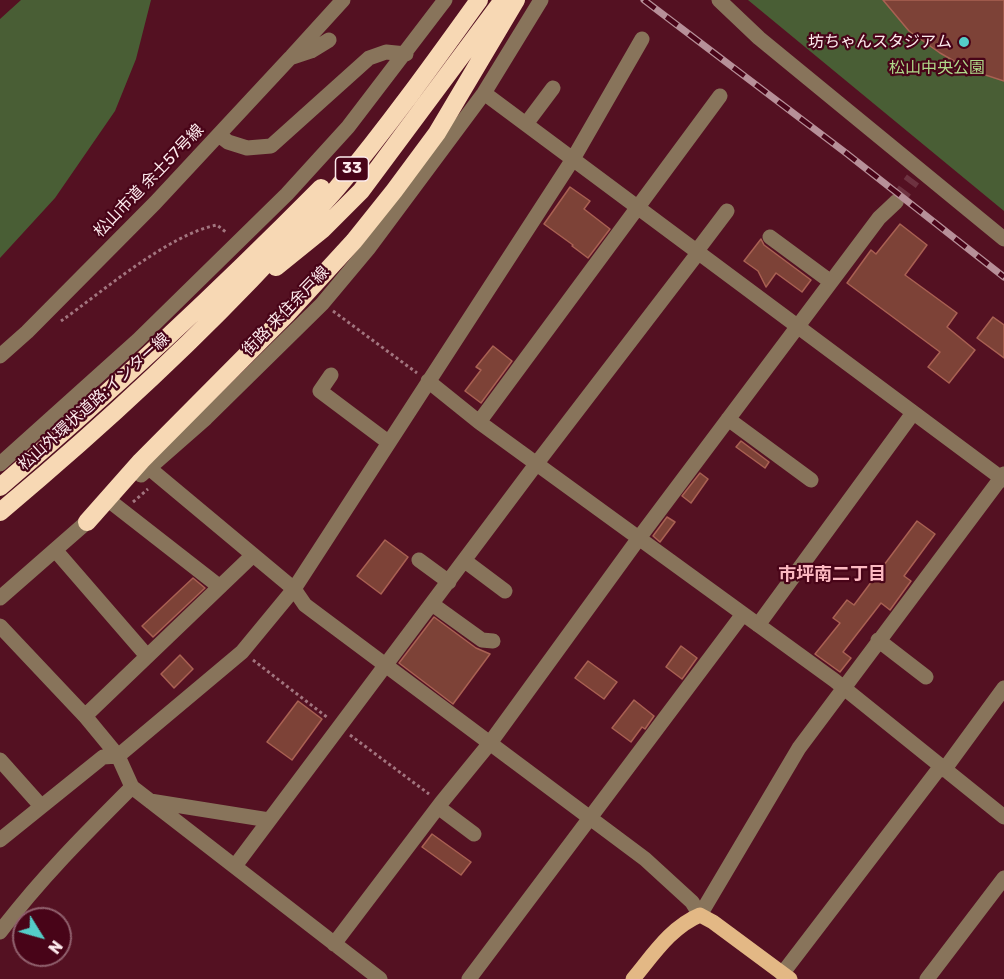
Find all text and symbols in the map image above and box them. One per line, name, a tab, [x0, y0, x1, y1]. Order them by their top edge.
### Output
place label: 坊ちゃんスタジアム	[808, 32, 952, 52]
marker: 坊ちゃんスタジアム	[957, 35, 971, 49]
park label: 松山中央公園	[889, 58, 985, 78]
street label: 松山市道 余土57号線	[90, 121, 208, 241]
road number: 33	[336, 157, 368, 181]
street label: 街路 来住余戸線	[239, 263, 333, 359]
street label: 松山外環状道路;インター線	[15, 329, 173, 475]
district label: 市坪南二丁目	[778, 564, 886, 586]
north arrow	[12, 907, 72, 967]
text: N	[44, 937, 66, 957]

